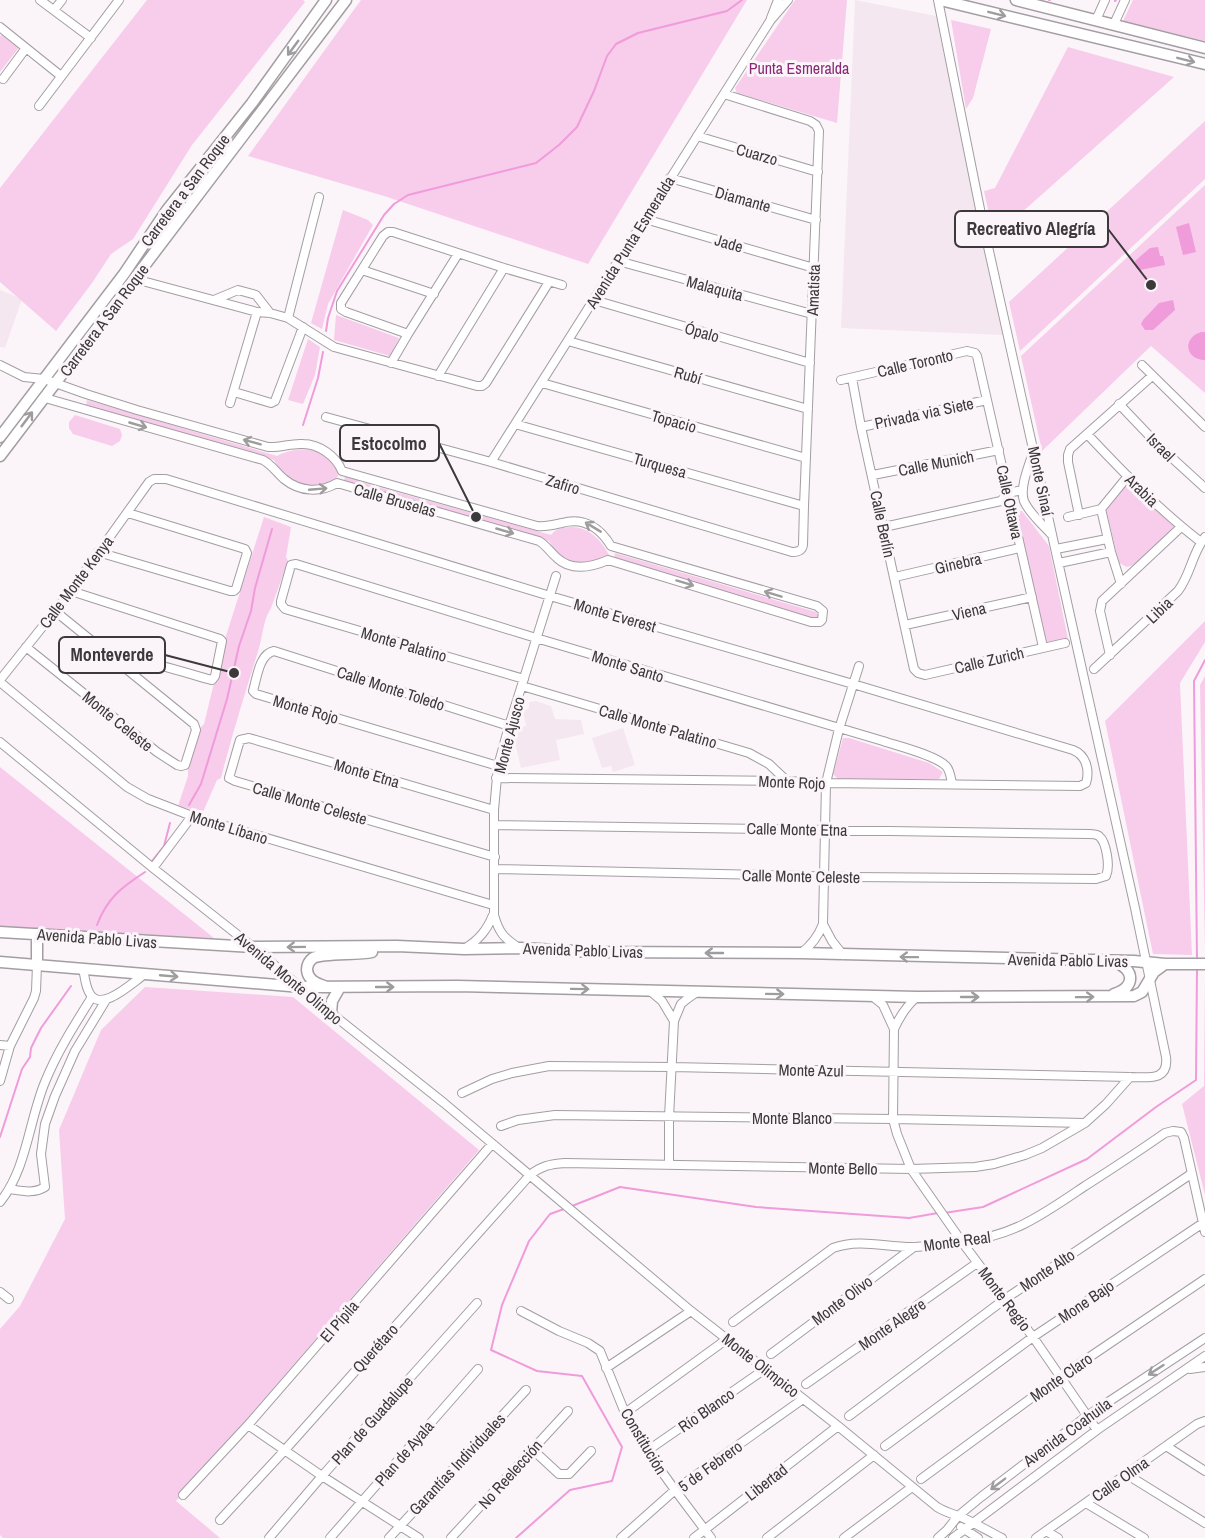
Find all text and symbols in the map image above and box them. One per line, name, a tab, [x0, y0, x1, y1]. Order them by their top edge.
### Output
one-way arrow	[987, 8, 1006, 20]
one-way arrow	[286, 39, 299, 55]
one-way arrow	[1176, 54, 1195, 66]
park label: Punta Esmeralda	[749, 57, 850, 79]
street label: Carretera a San Roque	[135, 129, 235, 251]
street label: Cuarzo	[734, 138, 780, 170]
street label: Avenida Punta Esmeralda	[580, 171, 680, 313]
street label: Diamante	[713, 181, 773, 217]
callout: Recreativo Alegría	[955, 211, 1108, 247]
text: Recreativo Alegría	[966, 216, 1096, 241]
street label: Jade	[712, 229, 746, 257]
street label: Carretera A San Roque	[54, 259, 154, 381]
street label: Amatista	[801, 263, 825, 317]
street label: Malaquita	[684, 270, 746, 306]
street label: Ópalo	[682, 317, 722, 347]
street label: Calle Toronto	[875, 344, 955, 382]
street label: Rubí	[672, 361, 705, 389]
street label: Privada via Siete	[872, 392, 976, 434]
street label: Topacio	[649, 404, 699, 438]
one-way arrow	[21, 412, 34, 428]
one-way arrow	[129, 420, 148, 431]
callout: Estocolmo	[340, 425, 439, 461]
street label: Israel	[1142, 428, 1180, 466]
text: Estocolmo	[351, 431, 427, 456]
one-way arrow	[243, 436, 262, 447]
street label: Monte Sinaí	[1023, 444, 1059, 518]
street label: Calle Munich	[896, 445, 976, 481]
street label: Turquesa	[631, 447, 690, 483]
street label: Calle Ottawa	[991, 463, 1029, 542]
street label: Zafiro	[543, 468, 583, 500]
street label: Arabia	[1120, 468, 1164, 512]
street label: Calle Bruselas	[351, 478, 439, 522]
one-way arrow	[308, 483, 328, 494]
street label: Calle Berlín	[865, 489, 901, 559]
one-way arrow	[585, 521, 602, 533]
one-way arrow	[495, 526, 514, 537]
street label: Calle Monte Kenya	[34, 531, 119, 633]
street label: Ginebra	[932, 547, 984, 579]
one-way arrow	[675, 578, 694, 589]
one-way arrow	[764, 588, 783, 599]
street label: Libia	[1141, 591, 1178, 628]
street label: Monte Everest	[571, 593, 659, 637]
street label: Viena	[950, 596, 989, 626]
street label: Monte Palatino	[359, 621, 449, 667]
callout: Monteverde	[59, 637, 165, 673]
street label: Calle Zurich	[952, 641, 1026, 679]
text: Monteverde	[71, 642, 153, 667]
street label: Monte Santo	[589, 645, 667, 687]
street label: Calle Monte Toledo	[334, 660, 448, 716]
street label: Monte Celeste	[78, 686, 158, 756]
street label: Monte Rojo	[271, 689, 341, 729]
street label: Monte Ajusco	[488, 694, 530, 776]
street label: Calle Monte Palatino	[596, 699, 720, 753]
street label: Monte Etna	[332, 753, 403, 793]
street label: Monte Rojo	[758, 770, 826, 794]
street label: Calle Monte Celeste	[250, 776, 370, 830]
street label: Monte Líbano	[187, 805, 271, 849]
street label: Calle Monte Etna	[746, 817, 848, 841]
street label: Calle Monte Celeste	[742, 864, 860, 888]
street label: Avenida Pablo Livas	[35, 923, 158, 953]
street label: Avenida Monte Olimpo	[230, 926, 347, 1029]
street label: Avenida Pablo Livas	[522, 937, 643, 963]
one-way arrow	[287, 941, 307, 953]
one-way arrow	[704, 947, 724, 959]
street label: Avenida Pablo Livas	[1007, 948, 1128, 972]
one-way arrow	[899, 951, 919, 962]
one-way arrow	[159, 971, 179, 982]
one-way arrow	[375, 981, 395, 993]
one-way arrow	[570, 983, 590, 995]
one-way arrow	[765, 988, 785, 1000]
one-way arrow	[960, 991, 980, 1003]
one-way arrow	[1074, 991, 1094, 1003]
street label: Monte Azul	[778, 1058, 844, 1082]
street label: Monte Blanco	[752, 1107, 832, 1129]
street label: Monte Bello	[808, 1156, 878, 1180]
street label: Monte Real	[922, 1225, 992, 1257]
street label: Monte Alto	[1015, 1244, 1079, 1296]
street label: Monte Regio	[974, 1262, 1036, 1336]
street label: Monte Olivo	[807, 1270, 877, 1330]
street label: Mone Bajo	[1054, 1274, 1118, 1328]
street label: Monte Alegre	[854, 1293, 930, 1355]
street label: El Pípila	[315, 1295, 364, 1347]
street label: Querétaro	[347, 1319, 403, 1377]
street label: Monte Olimpico	[718, 1328, 804, 1402]
street label: Monte Claro	[1025, 1347, 1097, 1407]
one-way arrow	[1148, 1364, 1165, 1376]
street label: Plan de Guadalupe	[326, 1371, 418, 1469]
street label: Río Blanco	[673, 1383, 739, 1437]
street label: Avenida Coahuila	[1018, 1392, 1116, 1472]
street label: Constitución	[616, 1404, 672, 1478]
street label: Garantías Individuales	[404, 1408, 510, 1520]
street label: Plan de Ayala	[369, 1415, 439, 1490]
street label: No Reelección	[473, 1435, 547, 1513]
street label: 5 de Febrero	[673, 1435, 747, 1497]
street label: Calle Olma	[1087, 1451, 1153, 1507]
street label: Libertad	[740, 1459, 792, 1505]
one-way arrow	[990, 1477, 1006, 1490]

